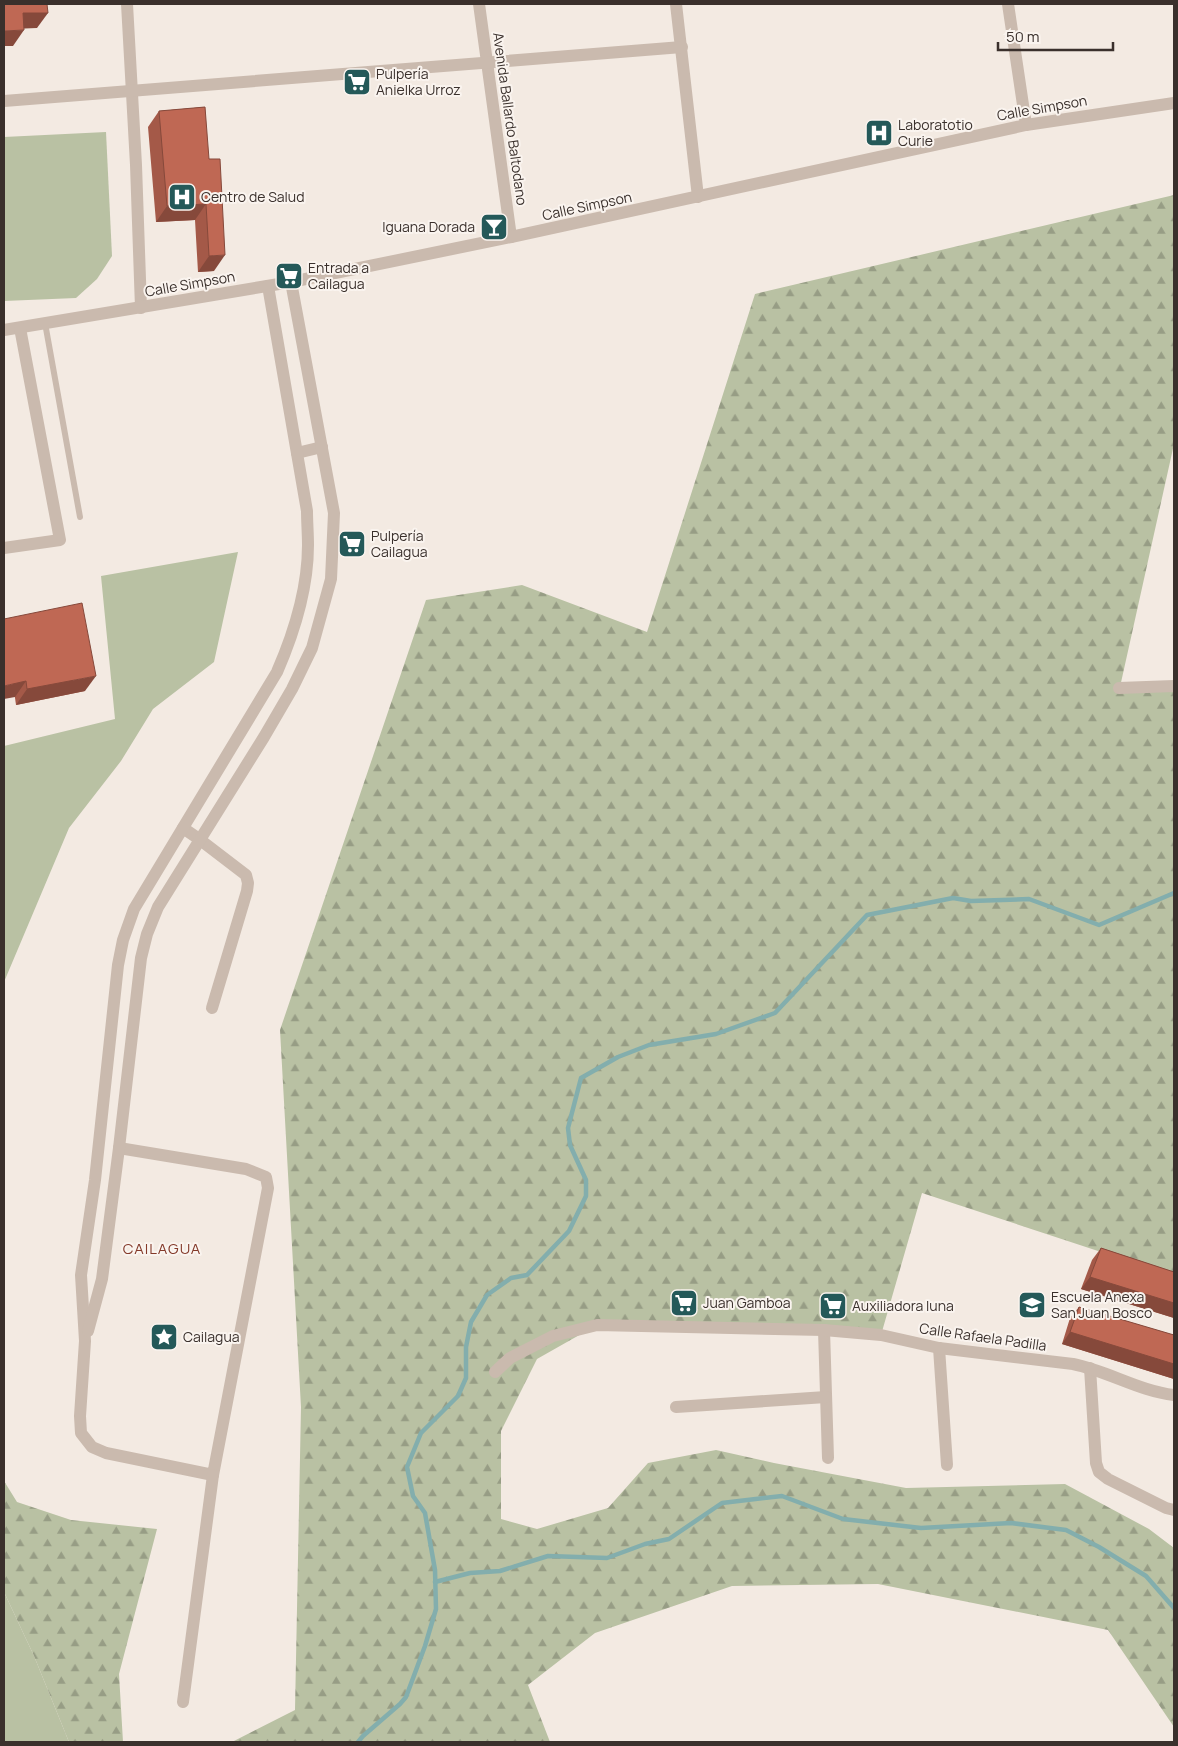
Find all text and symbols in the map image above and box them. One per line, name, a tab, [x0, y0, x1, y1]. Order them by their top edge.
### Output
scale bar	[998, 20, 1113, 52]
text: 50 m	[1006, 26, 1040, 47]
street label: Avenida Ballardo Baltodano	[489, 31, 532, 207]
place label: Pulpería Anielka Urroz	[376, 64, 461, 99]
supermarket icon: Pulpería Anielka Urroz	[342, 67, 372, 97]
street label: Calle Simpson	[995, 90, 1089, 125]
place label: Laboratotio Curie	[898, 115, 973, 150]
hospital icon: Laboratotio Curie	[864, 118, 894, 148]
hospital icon: Centro de Salud	[167, 182, 197, 212]
place label: Centro de Salud	[201, 187, 304, 206]
street label: Calle Simpson	[540, 187, 634, 224]
bar icon: Iguana Dorada	[479, 212, 509, 242]
place label: Iguana Dorada	[382, 217, 475, 236]
place label: Entrada a Cailagua	[308, 258, 369, 293]
supermarket icon: Entrada a Cailagua	[274, 261, 304, 291]
street label: Calle Simpson	[143, 266, 237, 301]
place label: Pulpería Cailagua	[371, 526, 428, 561]
supermarket icon: Pulpería Cailagua	[337, 529, 367, 559]
district label: CAILAGUA	[123, 1238, 201, 1259]
place label: Escuela Anexa San Juan Bosco	[1051, 1287, 1152, 1322]
supermarket icon: Juan Gamboa	[669, 1288, 699, 1318]
school or university icon: Escuela Anexa San Juan Bosco	[1017, 1290, 1047, 1320]
supermarket icon: Auxiliadora luna	[818, 1291, 848, 1321]
place label: Juan Gamboa	[703, 1293, 791, 1312]
place label: Auxiliadora luna	[852, 1296, 954, 1315]
street label: Calle Rafaela Padilla	[918, 1318, 1048, 1355]
place icon: Cailagua	[149, 1322, 179, 1352]
place label: Cailagua	[183, 1327, 240, 1346]

